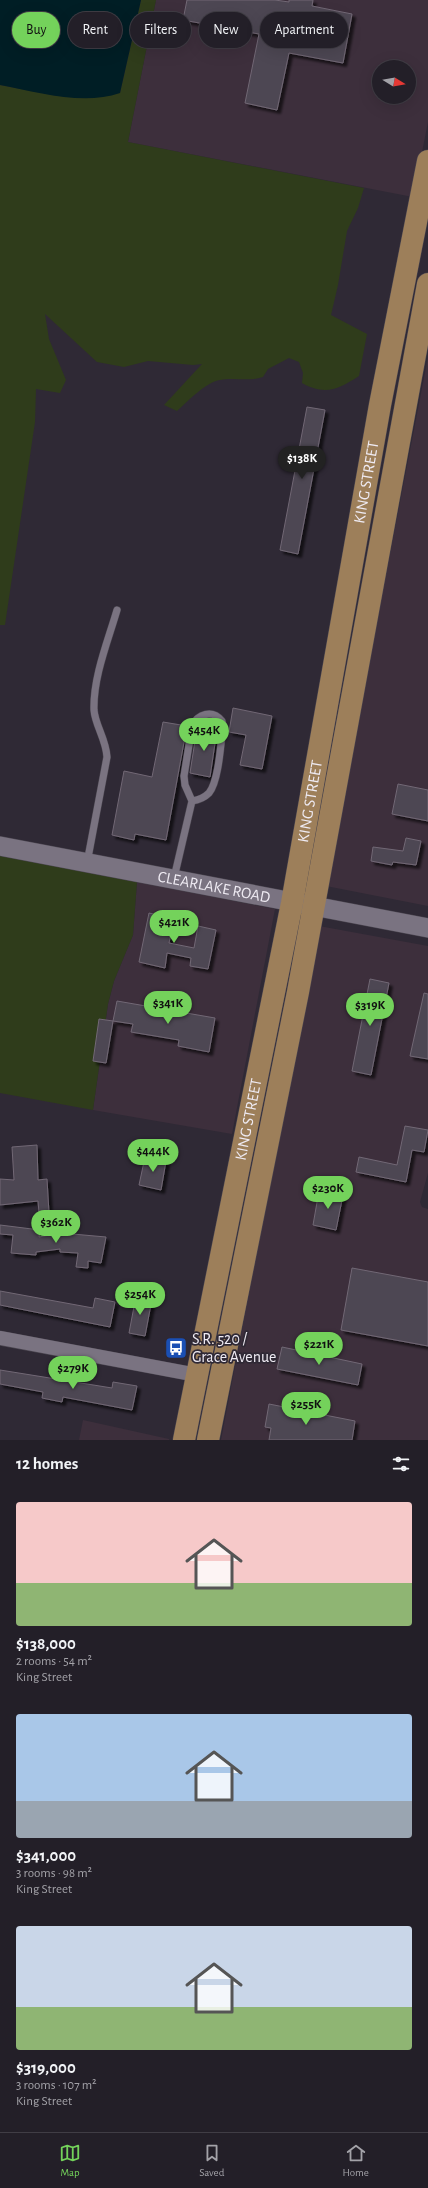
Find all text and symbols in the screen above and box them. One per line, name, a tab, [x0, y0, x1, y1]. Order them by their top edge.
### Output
chip: Buy	[12, 12, 60, 48]
chip: Rent	[68, 12, 122, 48]
chip: Filters	[130, 12, 191, 48]
chip: New	[199, 12, 252, 48]
chip: Apartment	[260, 12, 348, 48]
north arrow	[372, 60, 416, 104]
map controls	[372, 60, 416, 104]
street label: KING STREET	[351, 440, 381, 525]
pin: $138K	[274, 446, 330, 480]
text: $138K	[287, 452, 317, 465]
pin: $454K	[176, 718, 232, 752]
text: $454K	[188, 724, 220, 737]
street label: KING STREET	[295, 759, 325, 844]
street label: CLEARLAKE ROAD	[157, 868, 272, 906]
pin: $421K	[146, 910, 202, 944]
text: $421K	[159, 916, 189, 929]
pin: $341K	[140, 991, 196, 1025]
pin: $319K	[342, 993, 398, 1027]
text: $341K	[153, 997, 183, 1010]
text: $319K	[355, 999, 385, 1012]
street label: KING STREET	[232, 1077, 265, 1162]
pin: $444K	[125, 1139, 181, 1173]
text: $444K	[136, 1145, 170, 1158]
pin: $230K	[300, 1176, 356, 1210]
text: $230K	[312, 1182, 344, 1195]
pin: $362K	[28, 1210, 84, 1244]
text: $362K	[40, 1216, 72, 1229]
pin: $254K	[112, 1282, 168, 1316]
text: $254K	[124, 1288, 156, 1301]
place label: S.R. 520 / Grace Avenue	[192, 1331, 276, 1365]
pin: $221K	[291, 1332, 347, 1366]
bus stop icon: S.R. 520 / Grace Avenue	[163, 1335, 189, 1361]
text: $221K	[304, 1338, 334, 1351]
pin: $279K	[45, 1356, 101, 1390]
text: $279K	[57, 1362, 89, 1375]
pin: $255K	[278, 1392, 334, 1426]
text: $255K	[291, 1398, 321, 1411]
icon: filters	[390, 1453, 412, 1475]
text: 12 homes	[16, 1455, 78, 1472]
icon: home	[178, 1528, 250, 1600]
text: $138,000	[16, 1635, 76, 1652]
text: 2 rooms · 54 m²	[16, 1655, 92, 1668]
text: King Street	[16, 1671, 72, 1684]
icon: home	[178, 1740, 250, 1812]
text: $341,000	[16, 1847, 76, 1864]
text: 3 rooms · 98 m²	[16, 1867, 92, 1880]
text: King Street	[16, 1883, 72, 1896]
icon: home	[178, 1952, 250, 2024]
text: $319,000	[16, 2059, 76, 2076]
text: 3 rooms · 107 m²	[16, 2079, 97, 2092]
text: King Street	[16, 2095, 72, 2108]
tab: Map	[59, 2142, 81, 2179]
tab: Saved	[199, 2142, 224, 2179]
tab: Home	[342, 2142, 369, 2179]

